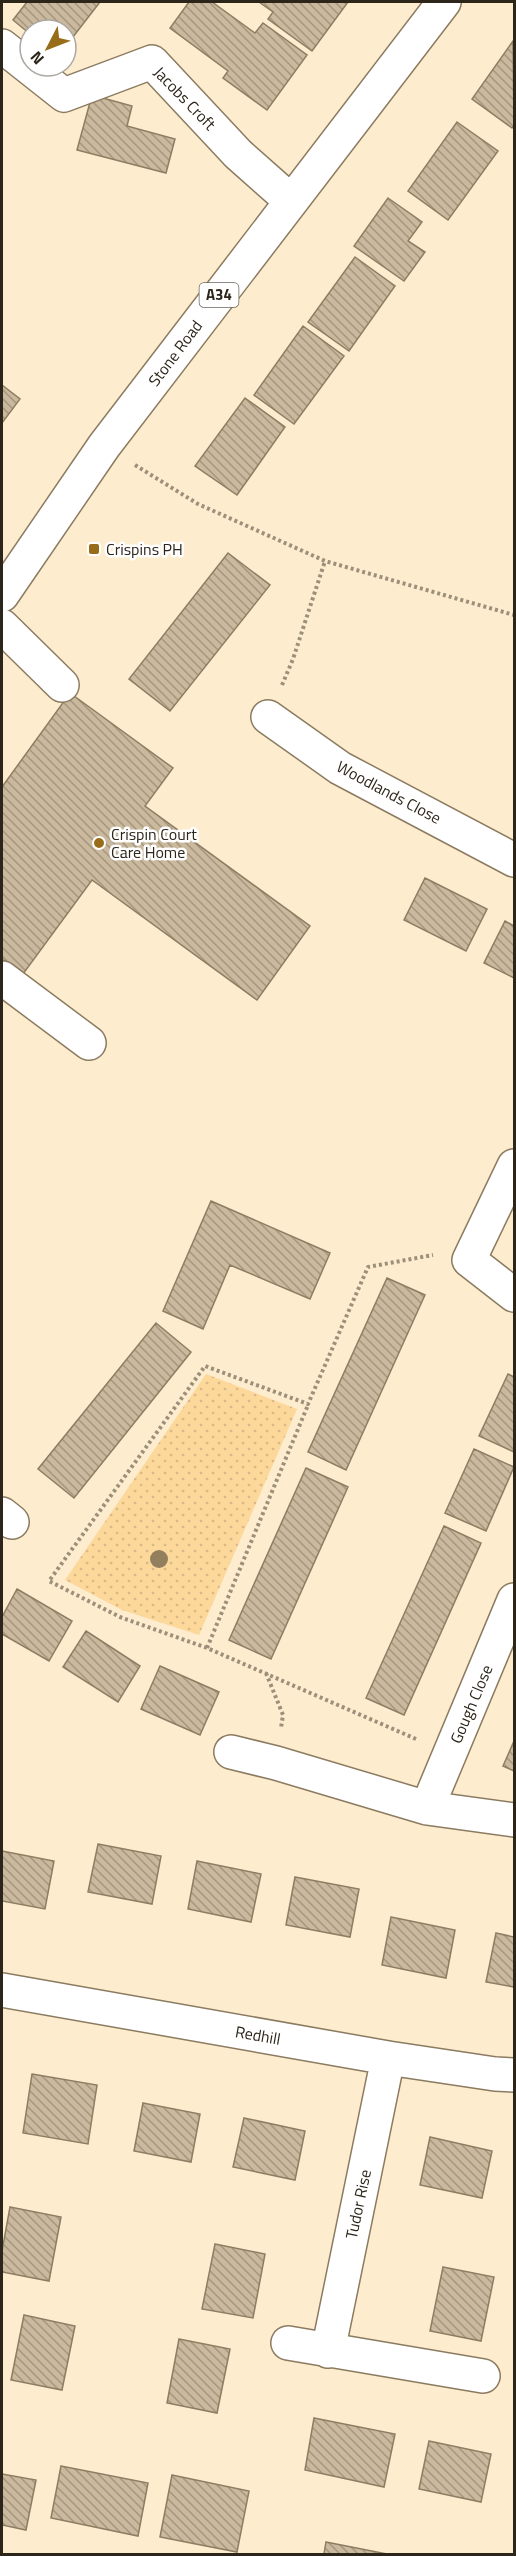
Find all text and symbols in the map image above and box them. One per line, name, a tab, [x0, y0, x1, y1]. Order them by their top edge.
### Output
north arrow	[18, 18, 78, 78]
text: N	[24, 46, 49, 70]
street label: Jacobs Croft	[148, 61, 222, 136]
road number: A34	[200, 283, 238, 307]
street label: Stone Road	[142, 315, 208, 391]
place label: Crispins PH	[106, 537, 183, 561]
marker: Crispins PH	[87, 542, 101, 556]
street label: Woodlands Close	[332, 754, 446, 830]
place label: Crispin Court Care Home	[111, 822, 197, 864]
marker: Crispin Court Care Home	[92, 836, 106, 850]
street label: Gough Close	[444, 1661, 498, 1747]
street label: Redhill	[233, 2019, 283, 2051]
street label: Tudor Rise	[339, 2167, 377, 2241]

